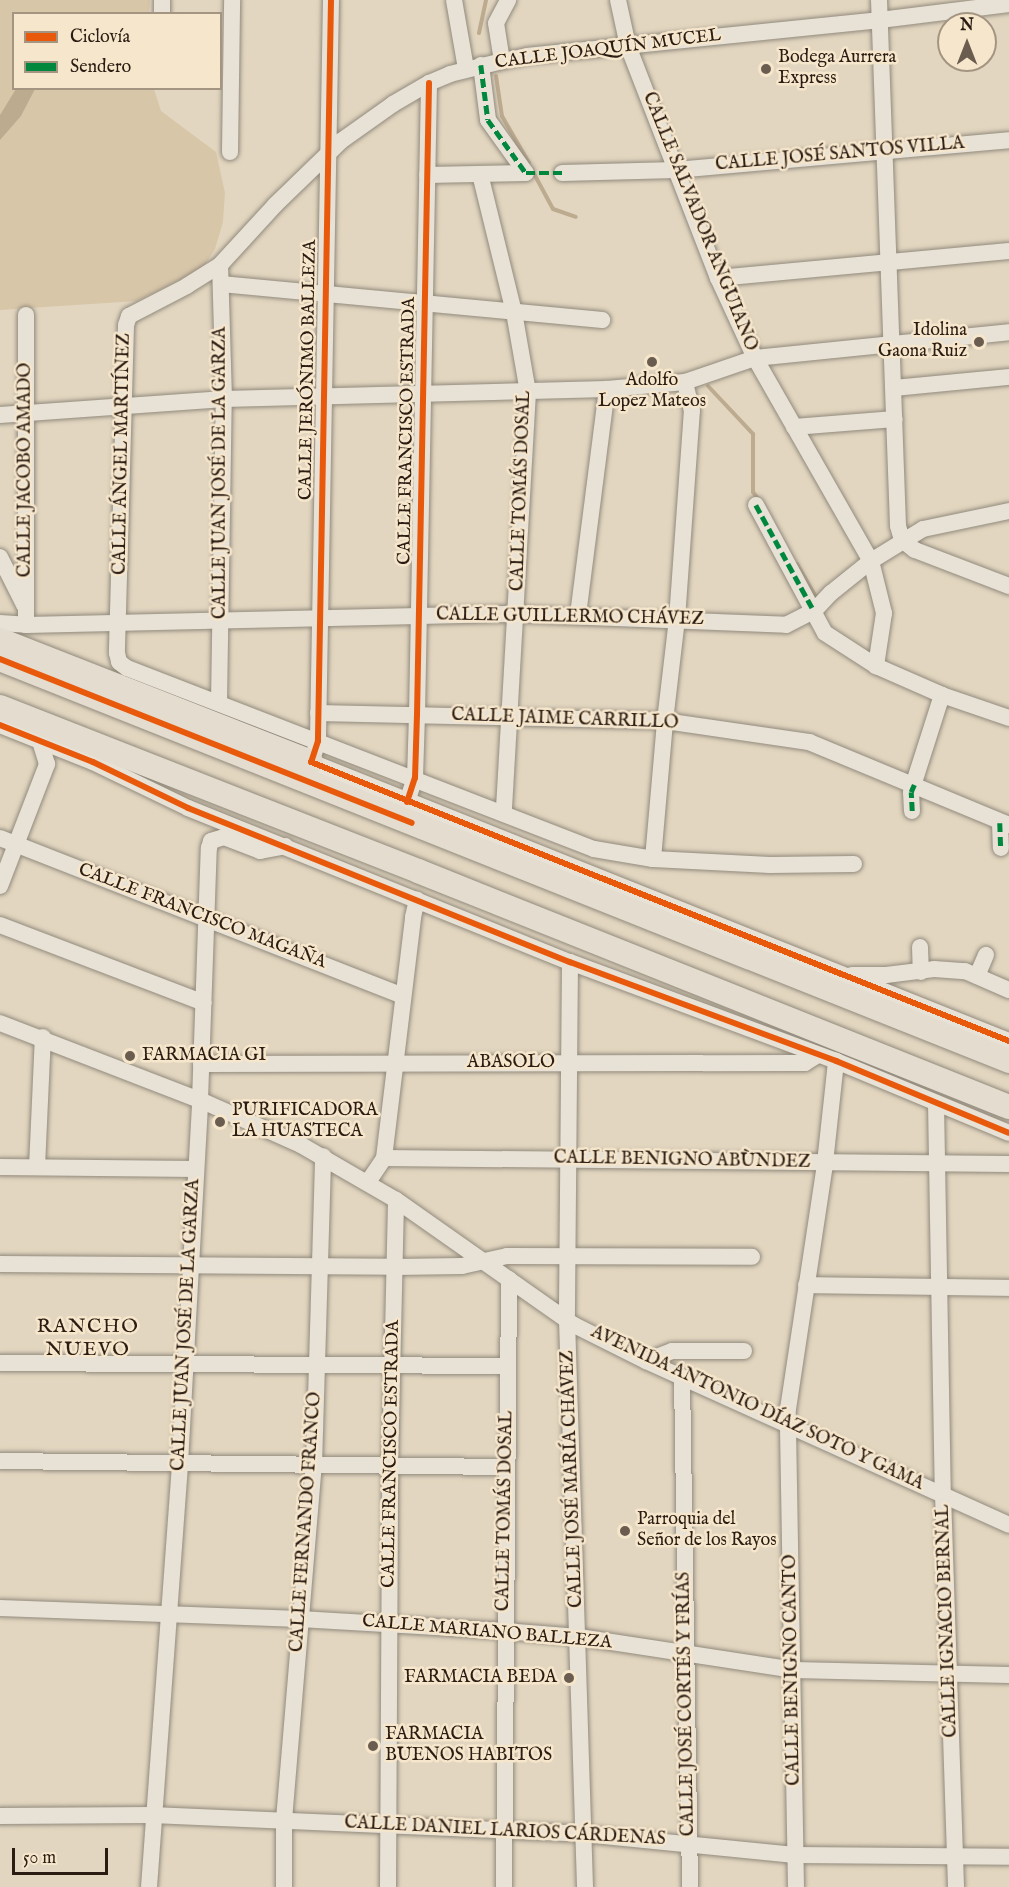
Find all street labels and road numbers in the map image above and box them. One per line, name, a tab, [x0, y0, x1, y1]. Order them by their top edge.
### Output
street label: CALLE JOAQUÍN MUCEL	[494, 25, 722, 75]
street label: CALLE SALVADOR ANGUIANO	[637, 89, 761, 355]
street label: CALLE JOSÉ SANTOS VILLA	[715, 133, 965, 177]
street label: CALLE JERÓNIMO BALLEZA	[296, 240, 322, 500]
street label: CALLE FRANCISCO ESTRADA	[395, 297, 421, 565]
street label: CALLE JUAN JOSÉ DE LA GARZA	[210, 327, 232, 619]
street label: CALLE ÁNGEL MARTÍNEZ	[110, 333, 136, 575]
street label: CALLE JACOBO AMADO	[15, 363, 37, 577]
street label: CALLE TOMÁS DOSAL	[508, 390, 536, 592]
street label: CALLE GUILLERMO CHÁVEZ	[436, 605, 704, 631]
street label: CALLE JAIME CARRILLO	[451, 705, 679, 735]
street label: CALLE FRANCISCO MAGAÑA	[75, 860, 329, 974]
street label: ABASOLO	[467, 1052, 555, 1074]
street label: CALLE BENIGNO ABÙNDEZ	[553, 1148, 811, 1174]
street label: CALLE JUAN JOSÉ DE LA GARZA	[169, 1178, 205, 1472]
street label: CALLE FRANCISCO ESTRADA	[379, 1320, 405, 1588]
street label: AVENIDA ANTONIO DÍAZ SOTO Y GAMA	[587, 1322, 927, 1496]
street label: CALLE JOSÉ MARÍA CHÁVEZ	[558, 1350, 588, 1608]
street label: CALLE FERNANDO FRANCO	[287, 1391, 327, 1653]
street label: CALLE TOMÁS DOSAL	[493, 1411, 519, 1611]
street label: CALLE IGNACIO BERNAL	[933, 1504, 963, 1738]
street label: CALLE BENIGNO CANTO	[780, 1554, 806, 1786]
street label: CALLE JOSÉ CORTÉS Y FRÍAS	[674, 1572, 700, 1836]
street label: CALLE MARIANO BALLEZA	[361, 1611, 613, 1655]
street label: CALLE DANIEL LARIOS CÁRDENAS	[344, 1813, 666, 1851]

